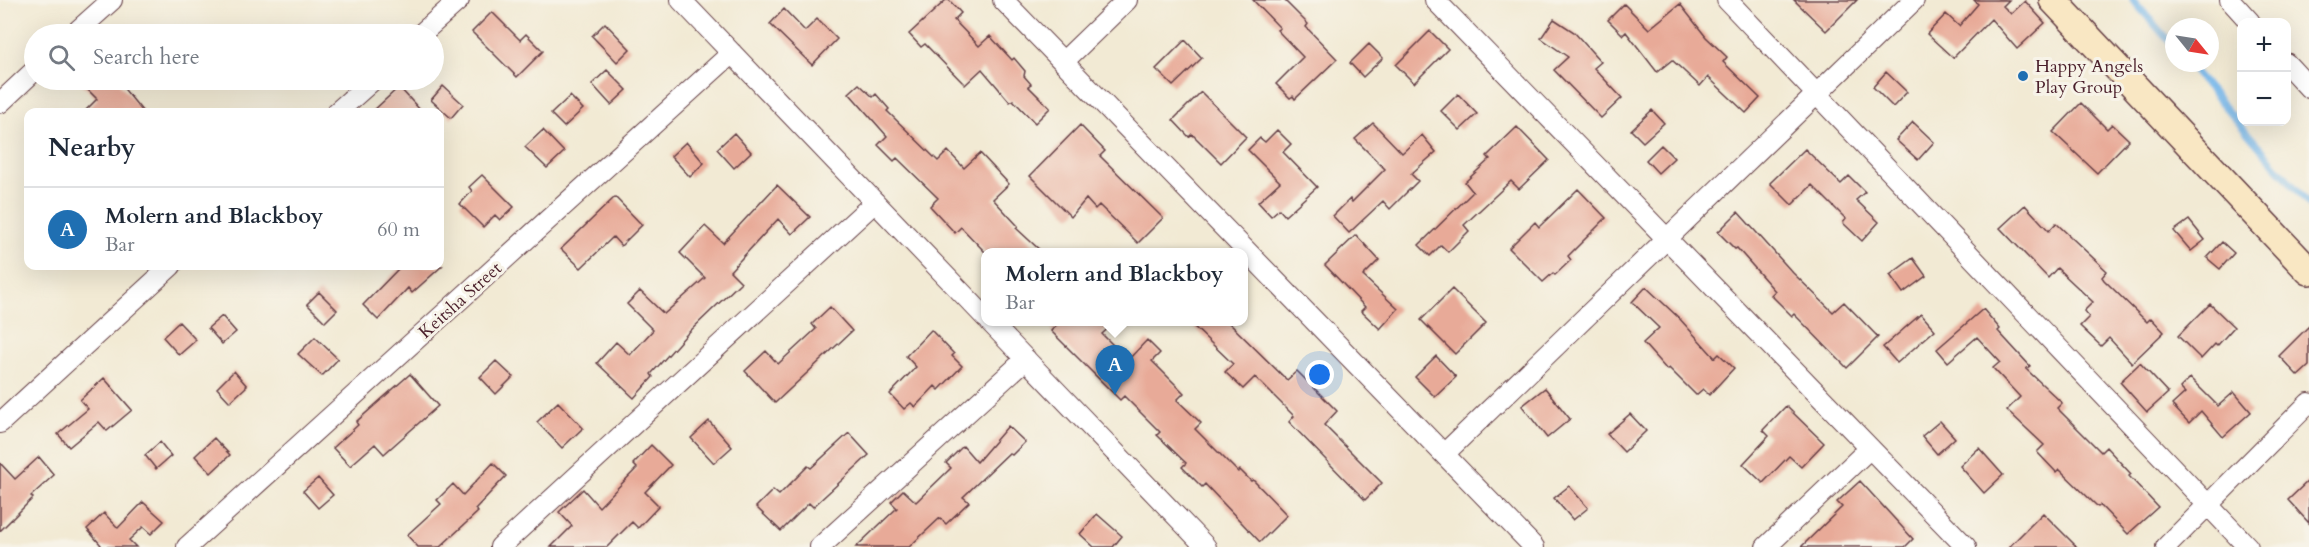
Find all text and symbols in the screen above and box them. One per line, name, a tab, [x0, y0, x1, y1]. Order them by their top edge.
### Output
north arrow	[2165, 18, 2219, 72]
map controls	[2237, 18, 2291, 126]
button: +	[2237, 18, 2291, 72]
search box	[24, 24, 444, 90]
icon: search	[45, 41, 78, 74]
text: Search here	[93, 42, 200, 72]
place label: Happy Angels Play Group	[2035, 54, 2143, 100]
marker: Happy Angels Play Group	[2016, 69, 2030, 83]
button: −	[2237, 72, 2291, 126]
text: Nearby	[48, 130, 136, 165]
text: Molern and Blackboy	[105, 201, 323, 231]
text: A	[60, 216, 75, 243]
text: 60 m	[377, 216, 420, 243]
text: Bar	[105, 231, 135, 258]
popup	[981, 248, 1248, 326]
street label: Keitsha Street	[413, 256, 508, 345]
text: Molern and Blackboy	[1005, 259, 1224, 289]
text: Bar	[1005, 289, 1035, 316]
pin: A	[1096, 346, 1134, 395]
your location	[1305, 360, 1334, 389]

